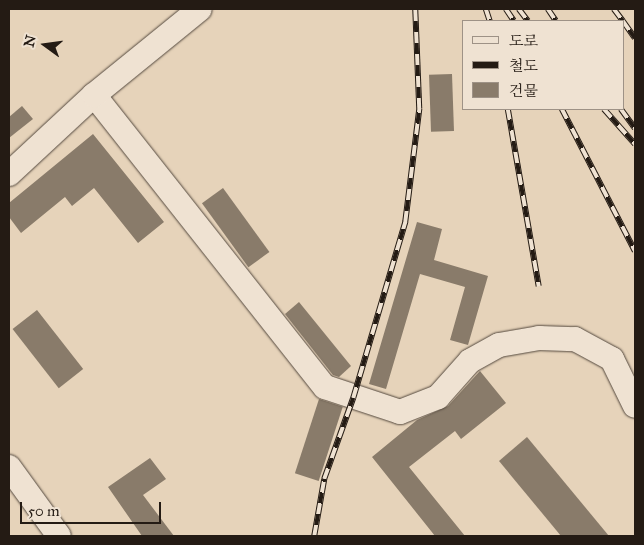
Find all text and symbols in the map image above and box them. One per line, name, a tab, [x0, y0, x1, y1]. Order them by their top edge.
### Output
north arrow	[20, 20, 70, 70]
legend	[462, 20, 624, 110]
text: 도로	[509, 32, 538, 50]
text: N	[20, 33, 40, 49]
text: 철도	[509, 57, 538, 75]
text: 건물	[509, 82, 538, 100]
scale bar	[22, 492, 164, 524]
text: 50 m	[28, 502, 60, 520]

